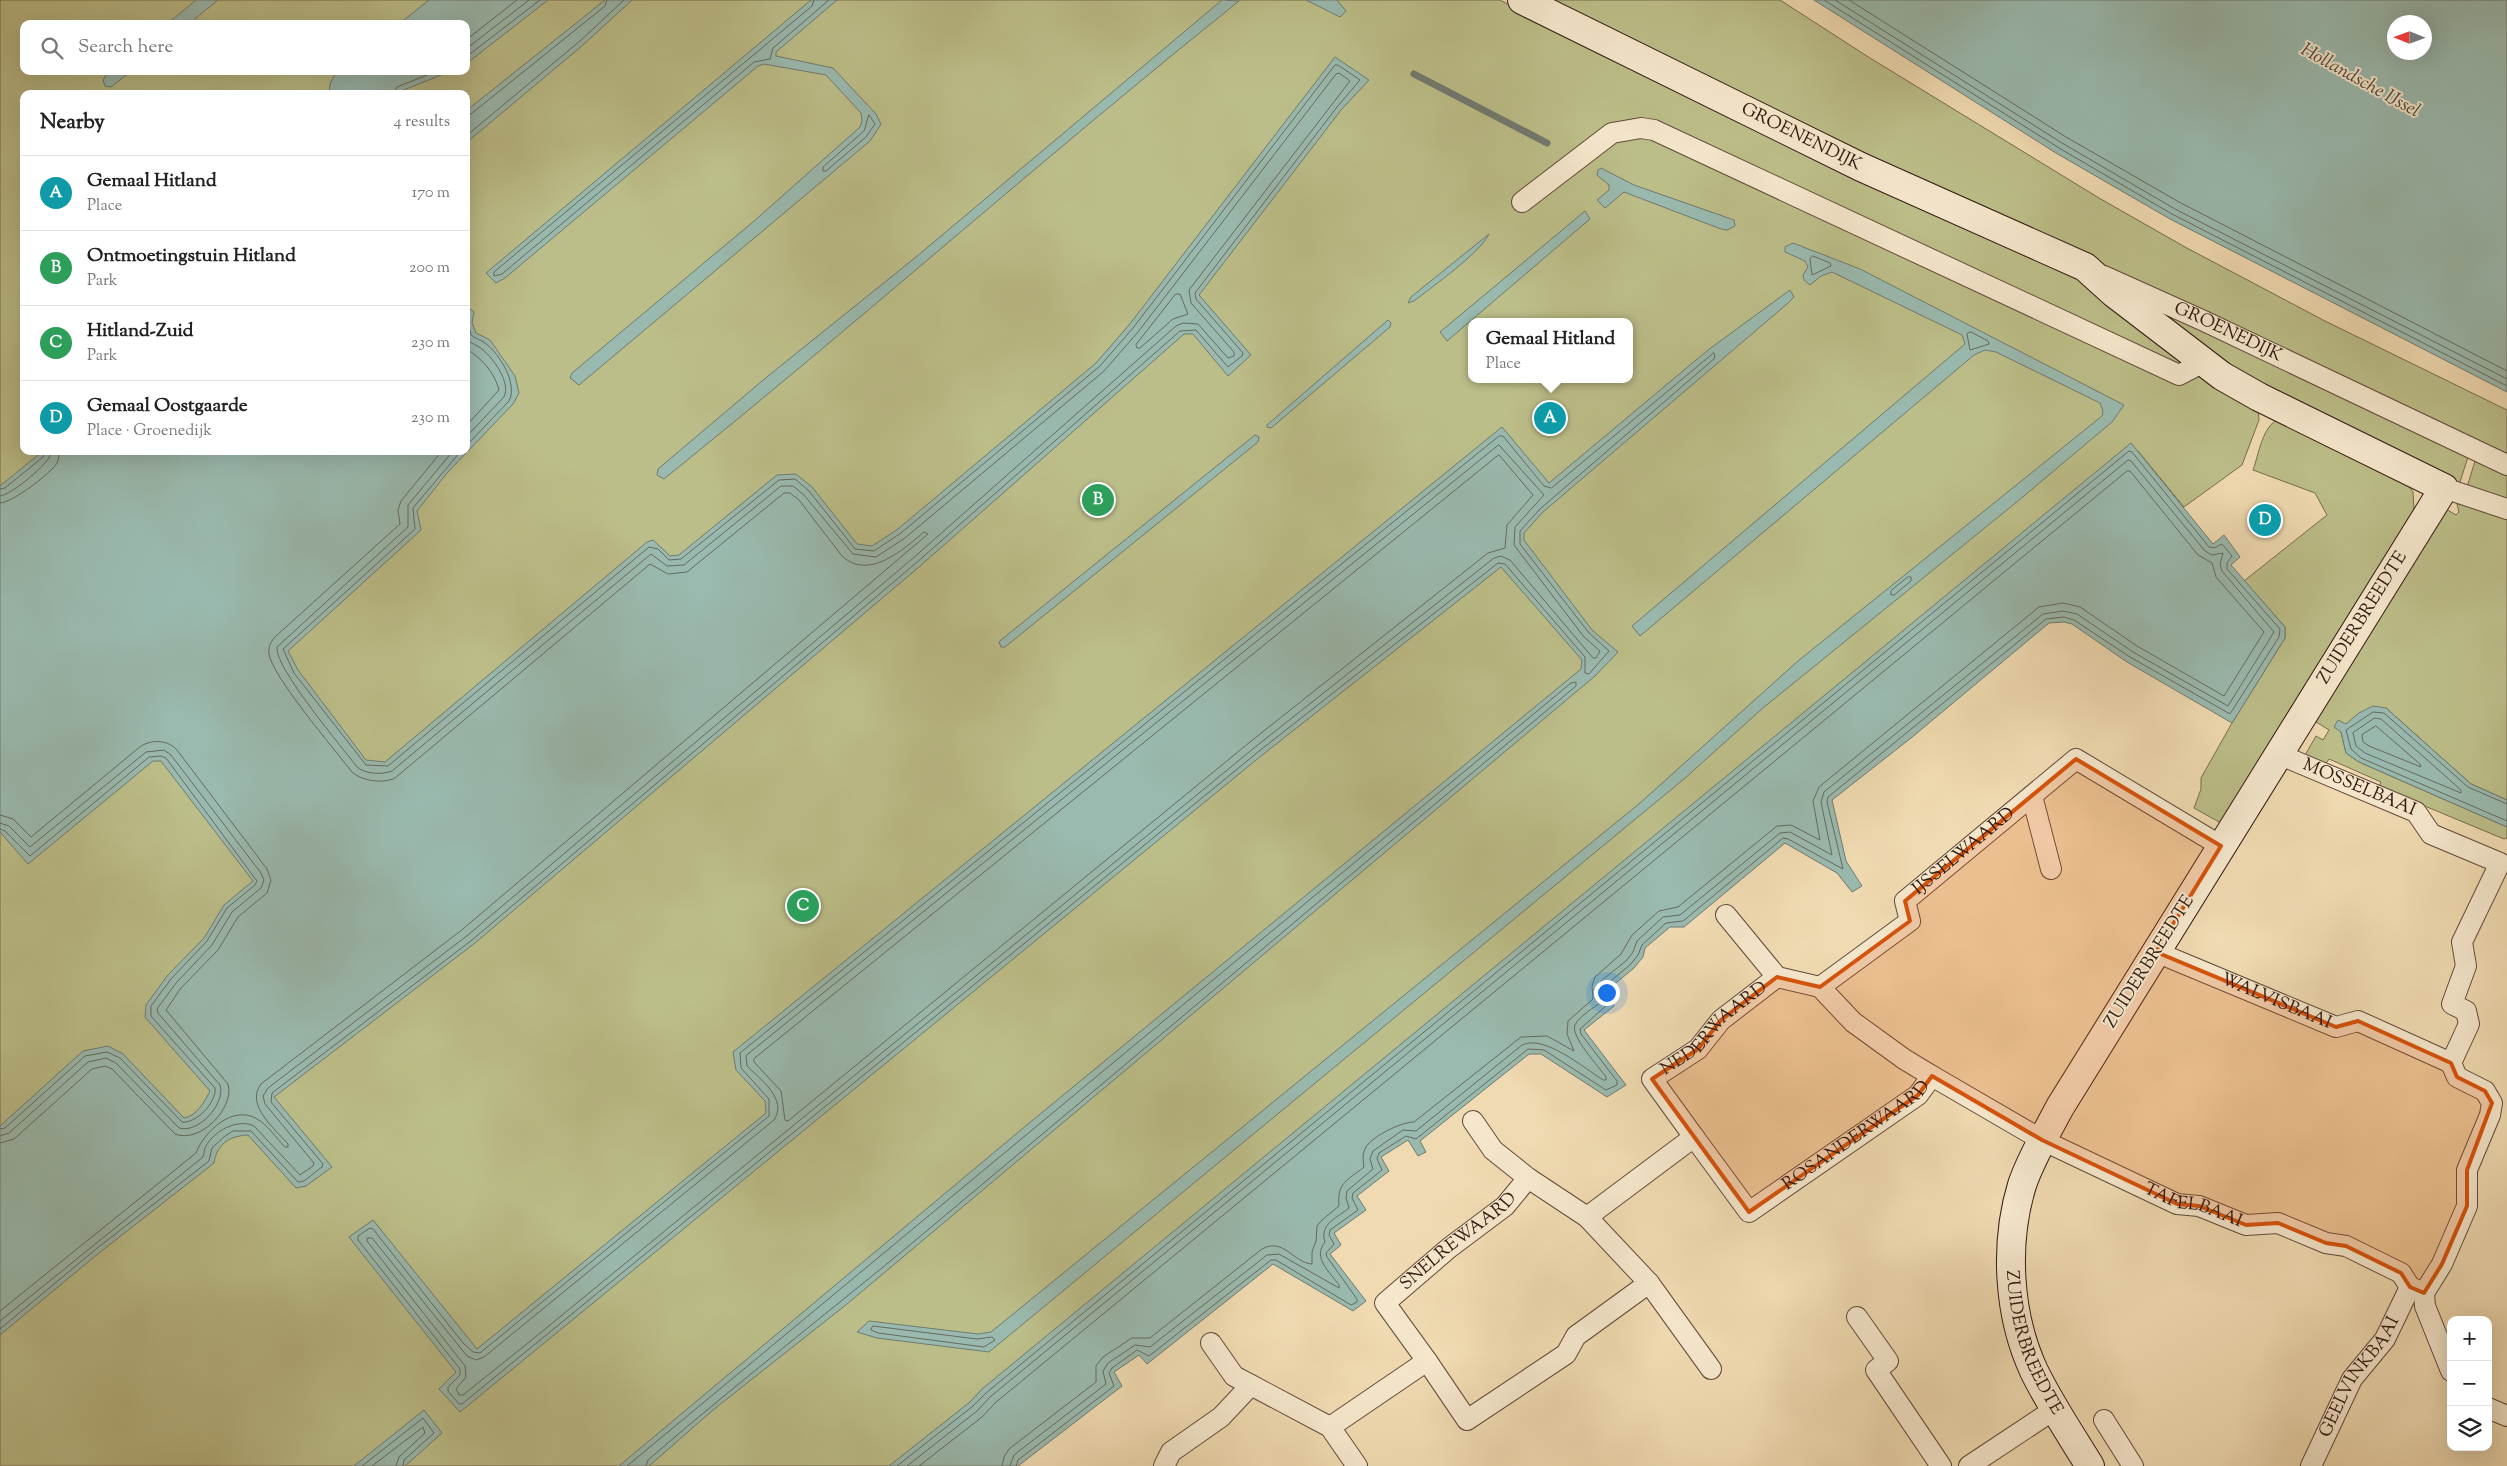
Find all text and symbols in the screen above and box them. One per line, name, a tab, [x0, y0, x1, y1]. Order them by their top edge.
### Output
north arrow	[2387, 15, 2432, 60]
search box	[20, 20, 470, 75]
icon: search	[38, 34, 66, 62]
text: Search here	[78, 34, 173, 61]
water label: Hollandsche IJssel	[2295, 37, 2425, 125]
street label: GROENENDIJK	[1736, 97, 1866, 178]
text: Nearby	[40, 108, 105, 138]
text: 4 results	[394, 111, 450, 134]
text: Gemaal Hitland	[87, 168, 217, 195]
text: A	[50, 182, 63, 205]
text: 170 m	[412, 182, 450, 205]
text: Place	[87, 195, 122, 218]
text: Ontmoetingstuin Hitland	[87, 243, 296, 270]
text: B	[51, 257, 61, 280]
text: 200 m	[409, 257, 450, 280]
text: Park	[87, 270, 118, 293]
street label: GROENEDIJK	[2169, 296, 2286, 369]
text: Hitland-Zuid	[87, 318, 194, 345]
popup	[1468, 318, 1633, 383]
text: Gemaal Hitland	[1486, 326, 1615, 353]
text: C	[50, 332, 62, 355]
text: 230 m	[411, 332, 450, 355]
text: Park	[87, 345, 118, 368]
text: Place	[1486, 353, 1521, 376]
text: Gemaal Oostgaarde	[87, 393, 248, 420]
pin: A	[1534, 399, 1566, 437]
text: D	[50, 407, 62, 430]
text: 230 m	[411, 407, 450, 430]
text: Place · Groenedijk	[87, 420, 212, 443]
pin: B	[1082, 481, 1114, 519]
pin: D	[2249, 501, 2281, 539]
street label: ZUIDERBREEDTE	[2312, 546, 2415, 690]
street label: MOSSELBAAI	[2298, 753, 2420, 824]
street label: IJSSELWAARD	[1907, 802, 2021, 902]
pin: C	[787, 887, 819, 925]
street label: ZUIDERBREEDTE	[2099, 890, 2202, 1034]
street label: WALVISBAAI	[2217, 967, 2336, 1037]
street label: NEDERWAARD	[1656, 976, 1773, 1083]
your location	[1594, 980, 1620, 1006]
street label: ROSANDERWAARD	[1777, 1075, 1937, 1198]
street label: TAFELBAAI	[2139, 1177, 2246, 1235]
street label: SNELREWAARD	[1395, 1187, 1524, 1297]
street label: ZUIDERBREEDTE	[1998, 1270, 2069, 1420]
street label: GEELVINKBAAI	[2313, 1312, 2407, 1442]
map controls	[2447, 1316, 2492, 1451]
button: +	[2447, 1316, 2492, 1361]
button: −	[2447, 1361, 2492, 1406]
button: layers	[2447, 1406, 2492, 1451]

